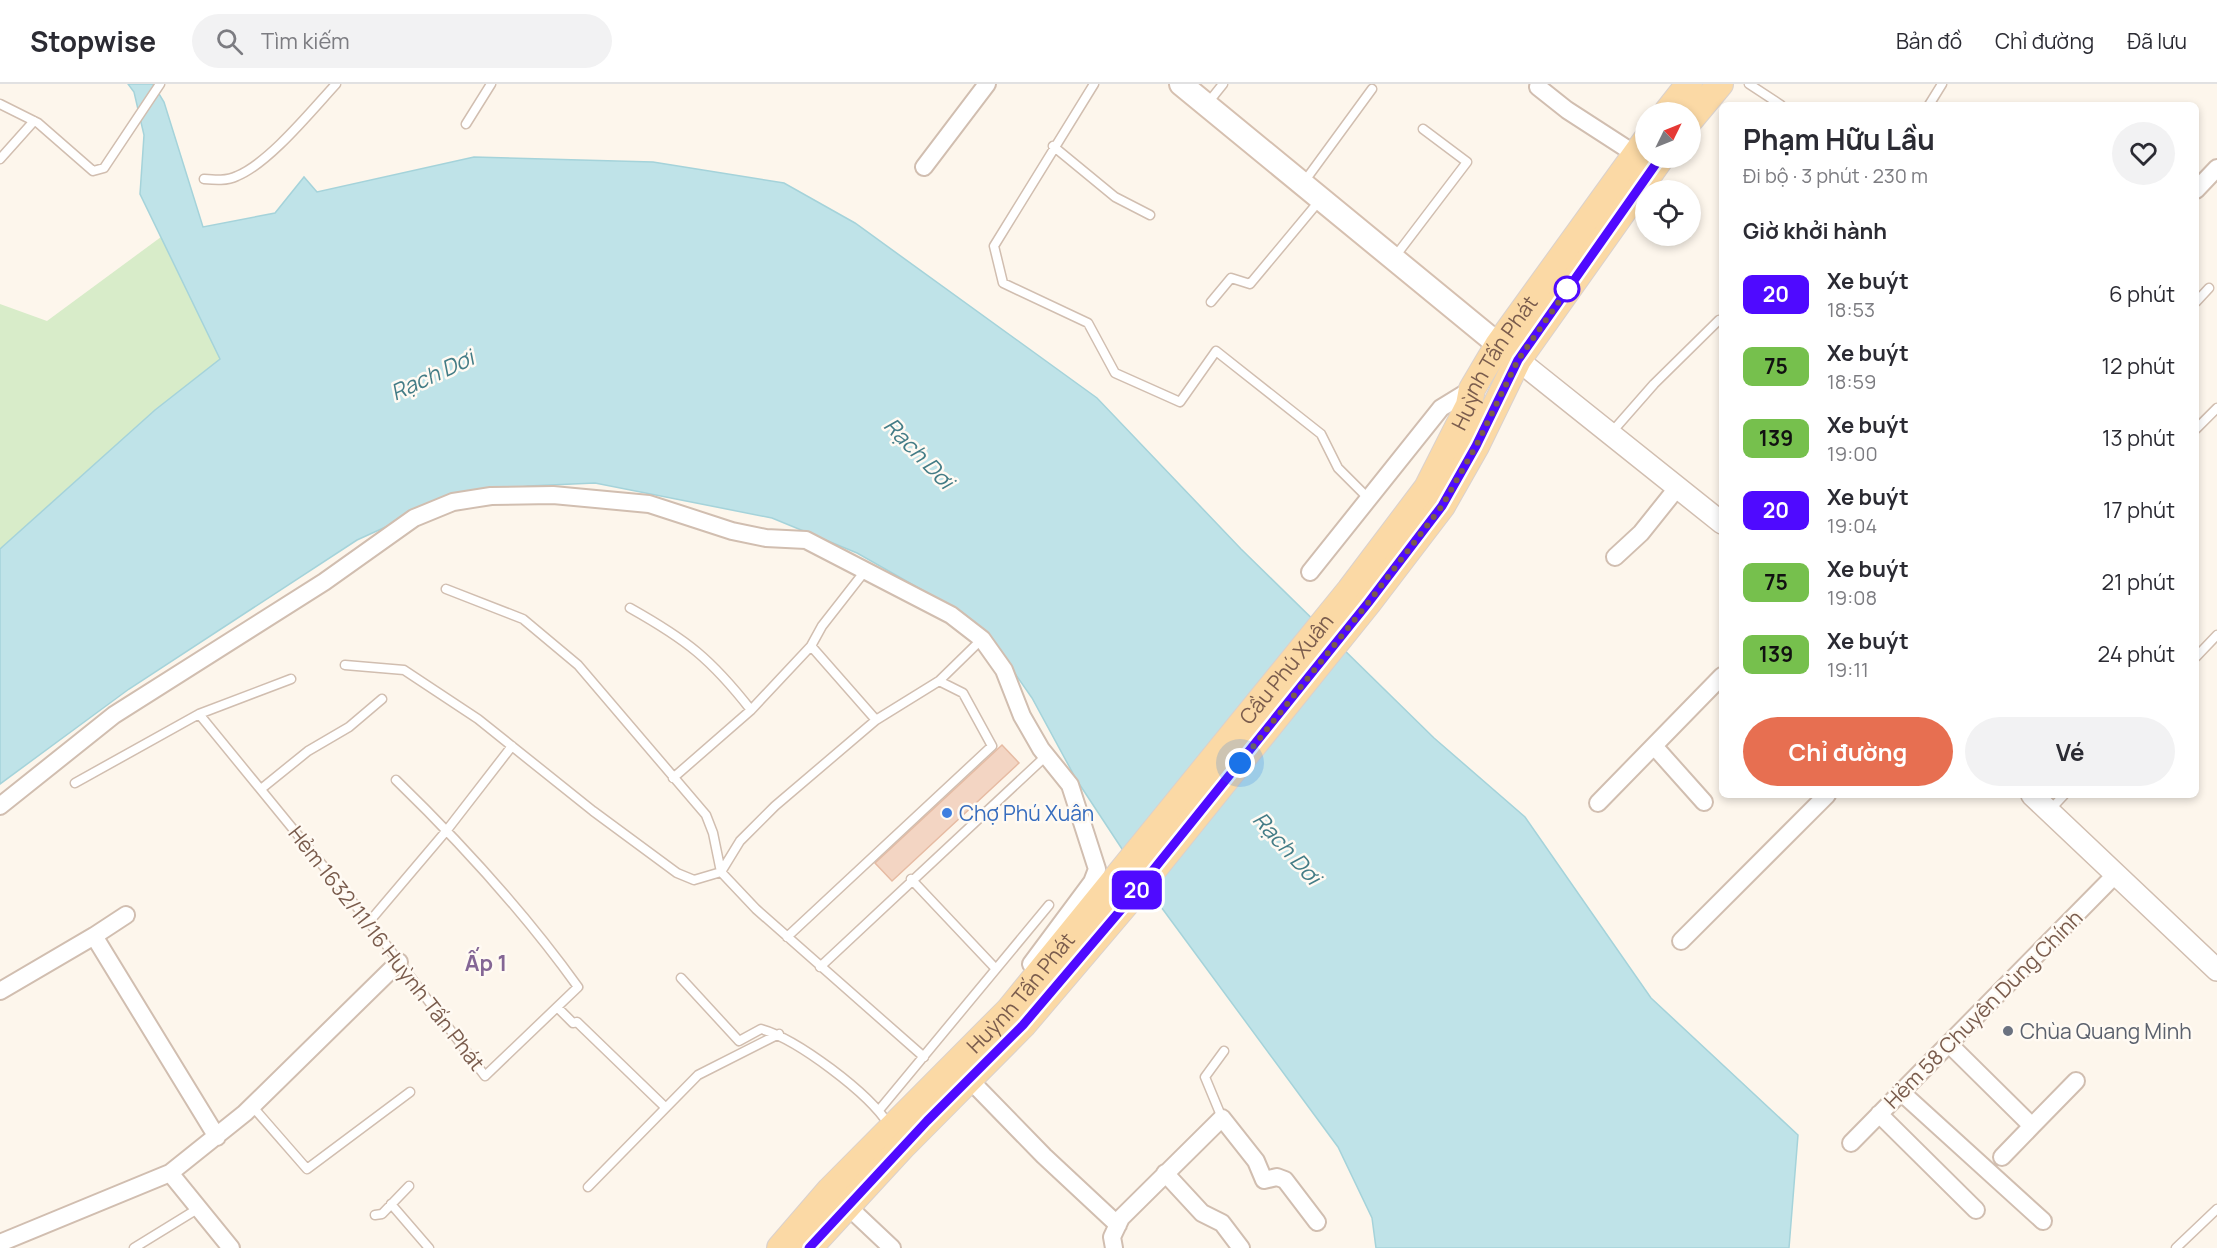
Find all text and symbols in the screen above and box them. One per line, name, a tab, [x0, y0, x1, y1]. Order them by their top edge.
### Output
search box	[192, 14, 612, 68]
text: Stopwise	[30, 22, 156, 60]
icon: search	[213, 25, 246, 58]
text: Tìm kiếm	[261, 26, 350, 56]
text: Bản đồ	[1896, 27, 1962, 55]
text: Chỉ đường	[1995, 27, 2094, 55]
text: Đã lưu	[2127, 27, 2187, 55]
north arrow	[1635, 102, 1701, 168]
map controls	[1635, 102, 1701, 246]
text: Phạm Hữu Lầu	[1743, 120, 1935, 158]
button: heart	[2112, 122, 2175, 185]
text: Đi bộ · 3 phút · 230 m	[1743, 162, 1928, 189]
button: locate	[1635, 180, 1701, 246]
text: Giờ khởi hành	[1743, 216, 1887, 246]
text: Xe buýt	[1827, 266, 1909, 296]
unlabelled marker	[1554, 276, 1580, 302]
text: 6 phút	[2109, 279, 2175, 309]
text: 20	[1763, 280, 1789, 308]
street label: Huỳnh Tấn Phát	[1445, 290, 1543, 435]
text: 18:53	[1827, 296, 1875, 323]
text: Xe buýt	[1827, 338, 1909, 368]
water label: Rạch Dơi	[385, 341, 481, 407]
text: 12 phút	[2102, 351, 2175, 381]
text: 75	[1764, 352, 1788, 380]
text: 18:59	[1827, 368, 1876, 395]
text: Xe buýt	[1827, 410, 1909, 440]
water label: Rạch Dơi	[877, 411, 963, 497]
text: 13 phút	[2102, 423, 2175, 453]
text: 139	[1759, 424, 1793, 452]
text: 19:00	[1827, 440, 1878, 467]
text: Xe buýt	[1827, 482, 1909, 512]
text: 17 phút	[2103, 495, 2175, 525]
text: 20	[1763, 496, 1789, 524]
text: 19:04	[1827, 512, 1877, 539]
text: Xe buýt	[1827, 554, 1909, 584]
text: 21 phút	[2102, 567, 2175, 597]
text: 75	[1764, 568, 1788, 596]
text: 19:08	[1827, 584, 1877, 611]
street label: Cầu Phú Xuân	[1233, 608, 1339, 730]
text: Xe buýt	[1827, 626, 1909, 656]
text: 24 phút	[2098, 639, 2175, 669]
text: 139	[1759, 640, 1793, 668]
text: 19:11	[1827, 656, 1869, 683]
button: Chỉ đường	[1743, 717, 1953, 786]
button: Vé	[1965, 717, 2175, 786]
your location	[1225, 748, 1255, 778]
place label: Chợ Phú Xuân	[959, 799, 1094, 827]
water label: Rạch Dơi	[1246, 805, 1330, 893]
marker: Chợ Phú Xuân	[940, 806, 954, 820]
street label: Hẻm 1632/11/16 Huỳnh Tấn Phát	[283, 820, 491, 1076]
line badge: 20	[1110, 870, 1164, 910]
text: 20	[1124, 876, 1150, 904]
street label: Hẻm 58 Chuyên Dùng Chính	[1878, 904, 2088, 1114]
street label: Huỳnh Tấn Phát	[960, 926, 1081, 1059]
district label: Ấp 1	[465, 947, 507, 978]
place label: Chùa Quang Minh	[2020, 1017, 2192, 1045]
marker: Chùa Quang Minh	[2001, 1024, 2015, 1038]

